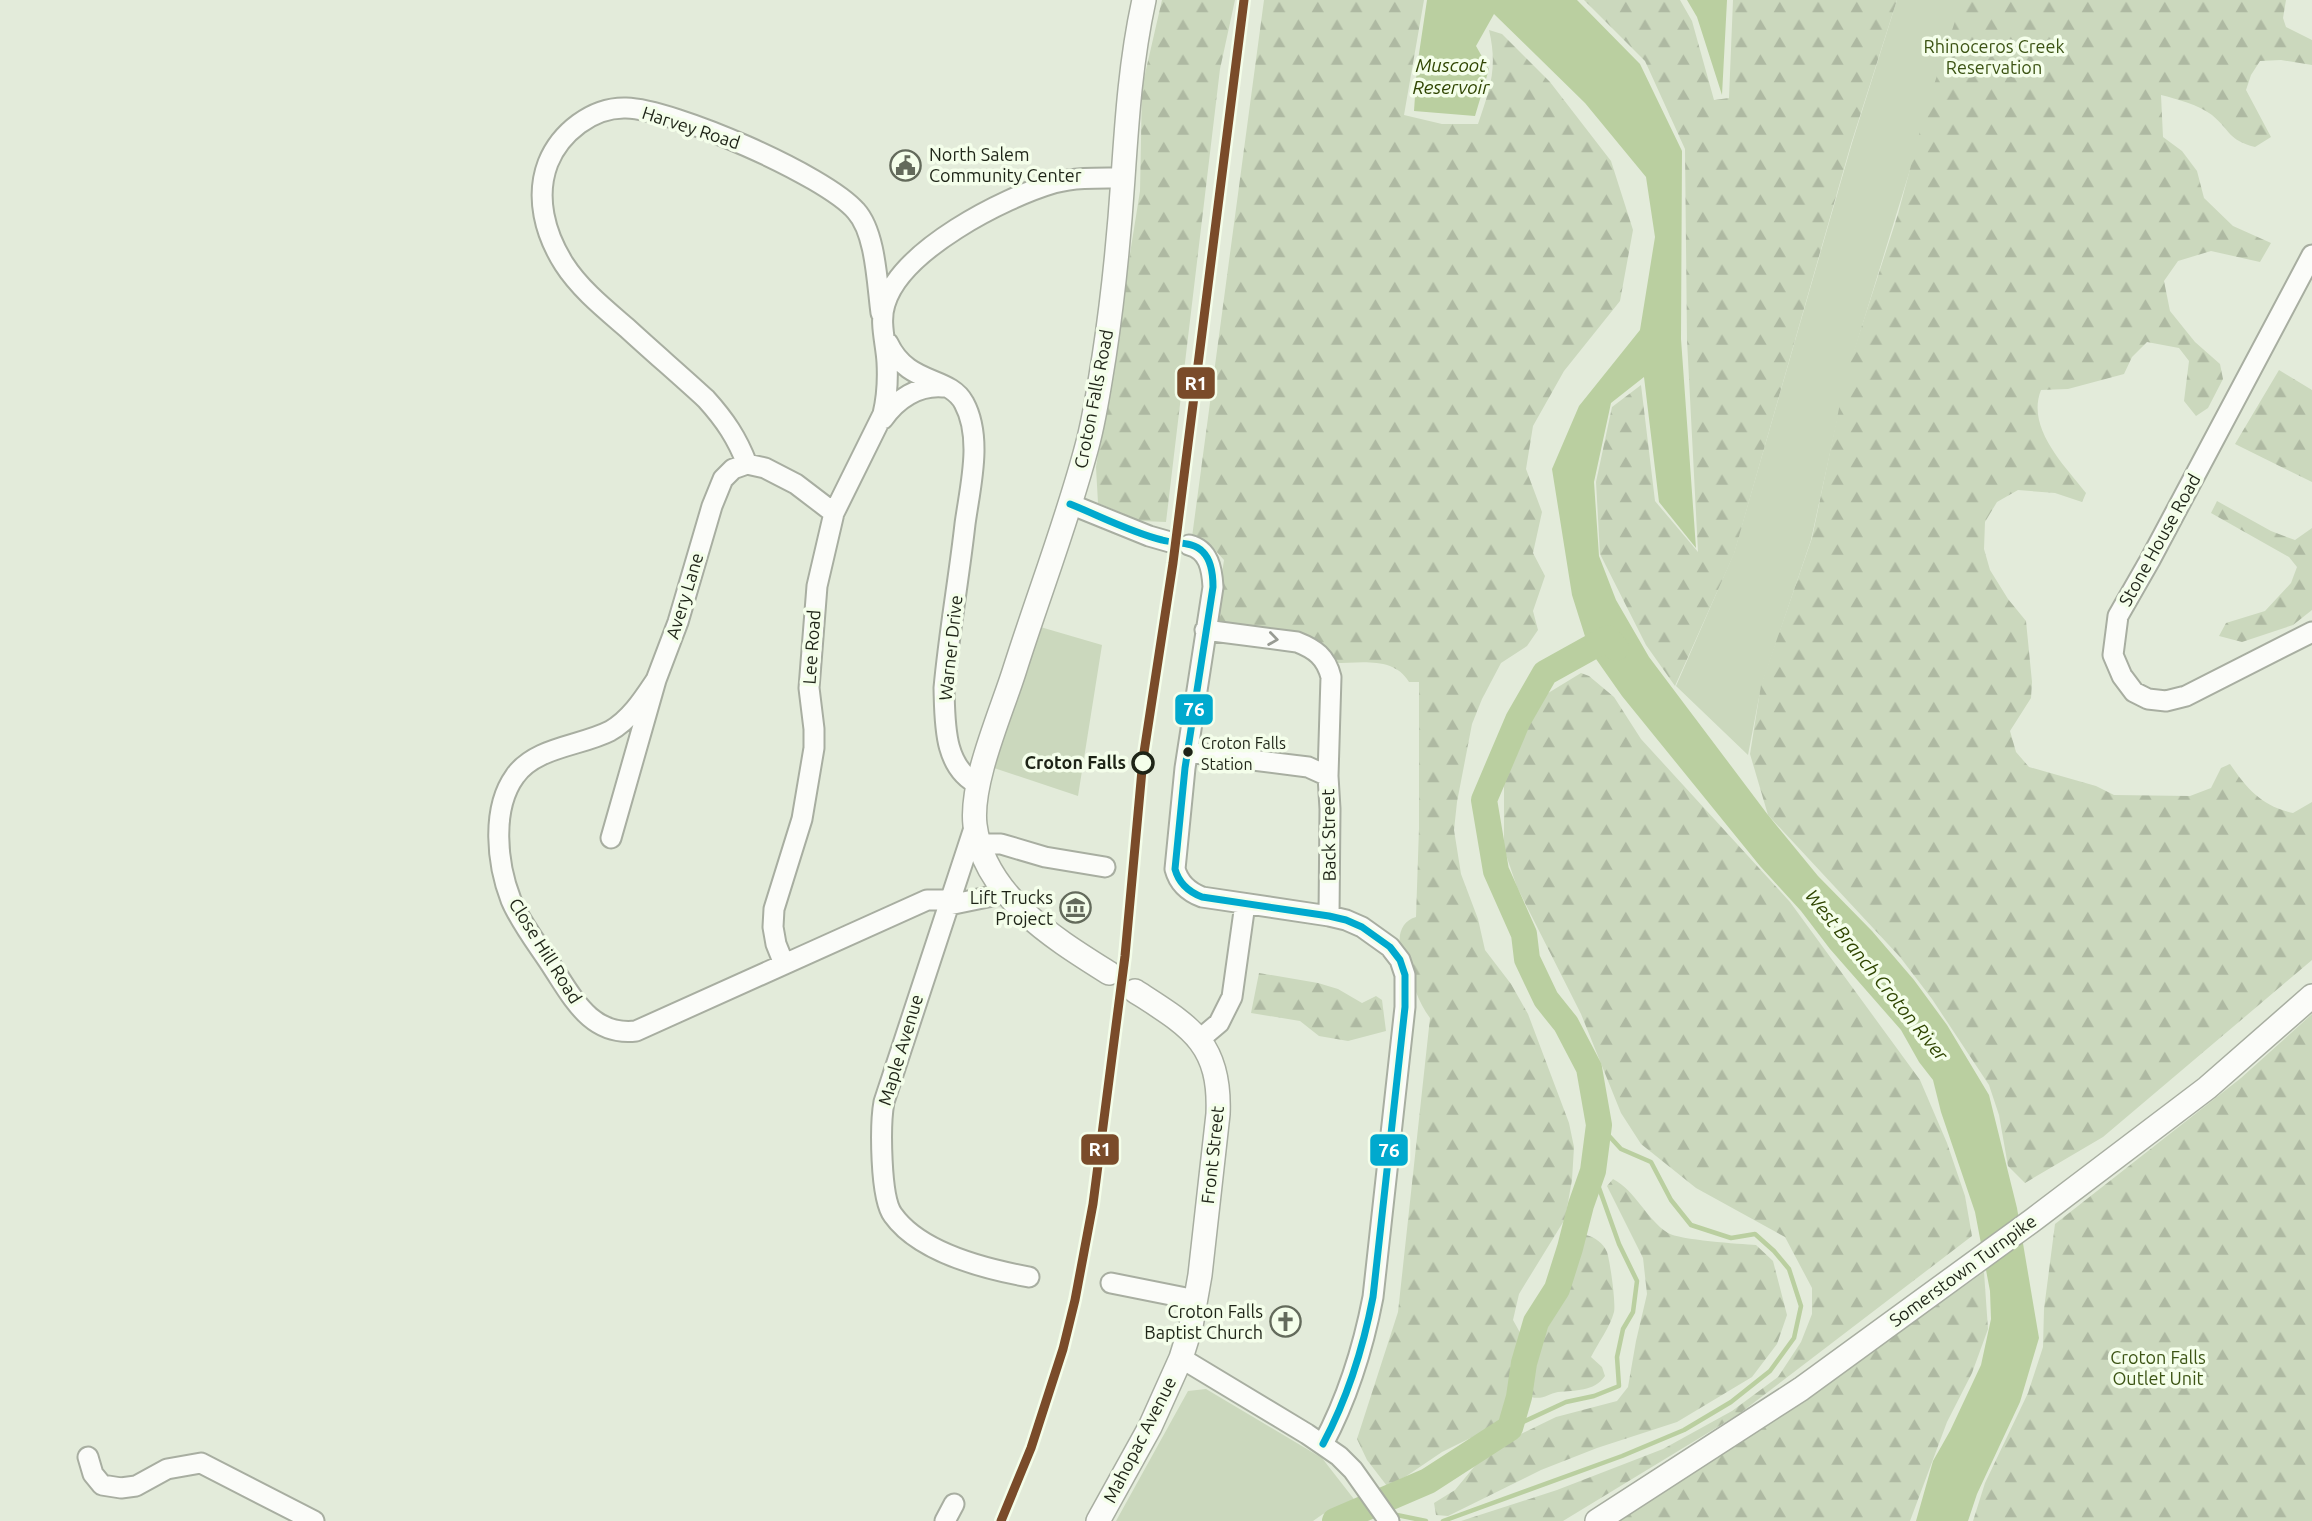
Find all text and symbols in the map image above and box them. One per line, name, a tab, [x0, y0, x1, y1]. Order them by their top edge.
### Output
park label: Rhinoceros Creek Reservation	[1923, 36, 2065, 77]
water label: Muscoot Reservoir	[1412, 54, 1490, 98]
street label: Harvey Road	[640, 102, 743, 152]
place label: North Salem Community Center	[929, 144, 1082, 185]
public building icon: North Salem Community Center	[889, 148, 923, 182]
street label: Croton Falls Road	[1070, 328, 1116, 470]
line badge: R1	[1176, 366, 1216, 400]
text: R1	[1184, 372, 1208, 394]
street label: Stone House Road	[2114, 470, 2204, 609]
street label: Avery Lane	[661, 550, 707, 641]
street label: Warner Drive	[935, 594, 965, 702]
street label: Lee Road	[798, 609, 824, 685]
one-way arrow	[1267, 631, 1279, 646]
line badge: 76	[1174, 693, 1214, 726]
text: 76	[1183, 698, 1205, 720]
place label: Croton Falls Station	[1201, 734, 1286, 773]
marker: Croton Falls Station	[1181, 745, 1195, 759]
place label: Croton Falls	[1024, 752, 1126, 772]
marker: Croton Falls	[1132, 752, 1154, 774]
street label: Back Street	[1317, 789, 1339, 881]
water label: West Branch Croton River	[1801, 885, 1953, 1066]
place label: Lift Trucks Project	[970, 887, 1053, 928]
museum icon: Lift Trucks Project	[1059, 891, 1093, 925]
street label: Close Hill Road	[506, 894, 586, 1007]
street label: Maple Avenue	[874, 992, 926, 1108]
street label: Front Street	[1197, 1105, 1227, 1205]
line badge: R1	[1080, 1133, 1120, 1166]
line badge: 76	[1369, 1133, 1409, 1167]
text: R1	[1088, 1138, 1112, 1160]
text: 76	[1378, 1139, 1400, 1161]
street label: Somerstown Turnpike	[1885, 1210, 2040, 1330]
place label: Croton Falls Baptist Church	[1144, 1301, 1263, 1342]
church icon: Croton Falls Baptist Church	[1269, 1305, 1303, 1339]
park label: Croton Falls Outlet Unit	[2110, 1347, 2206, 1388]
street label: Mahopac Avenue	[1099, 1373, 1179, 1506]

